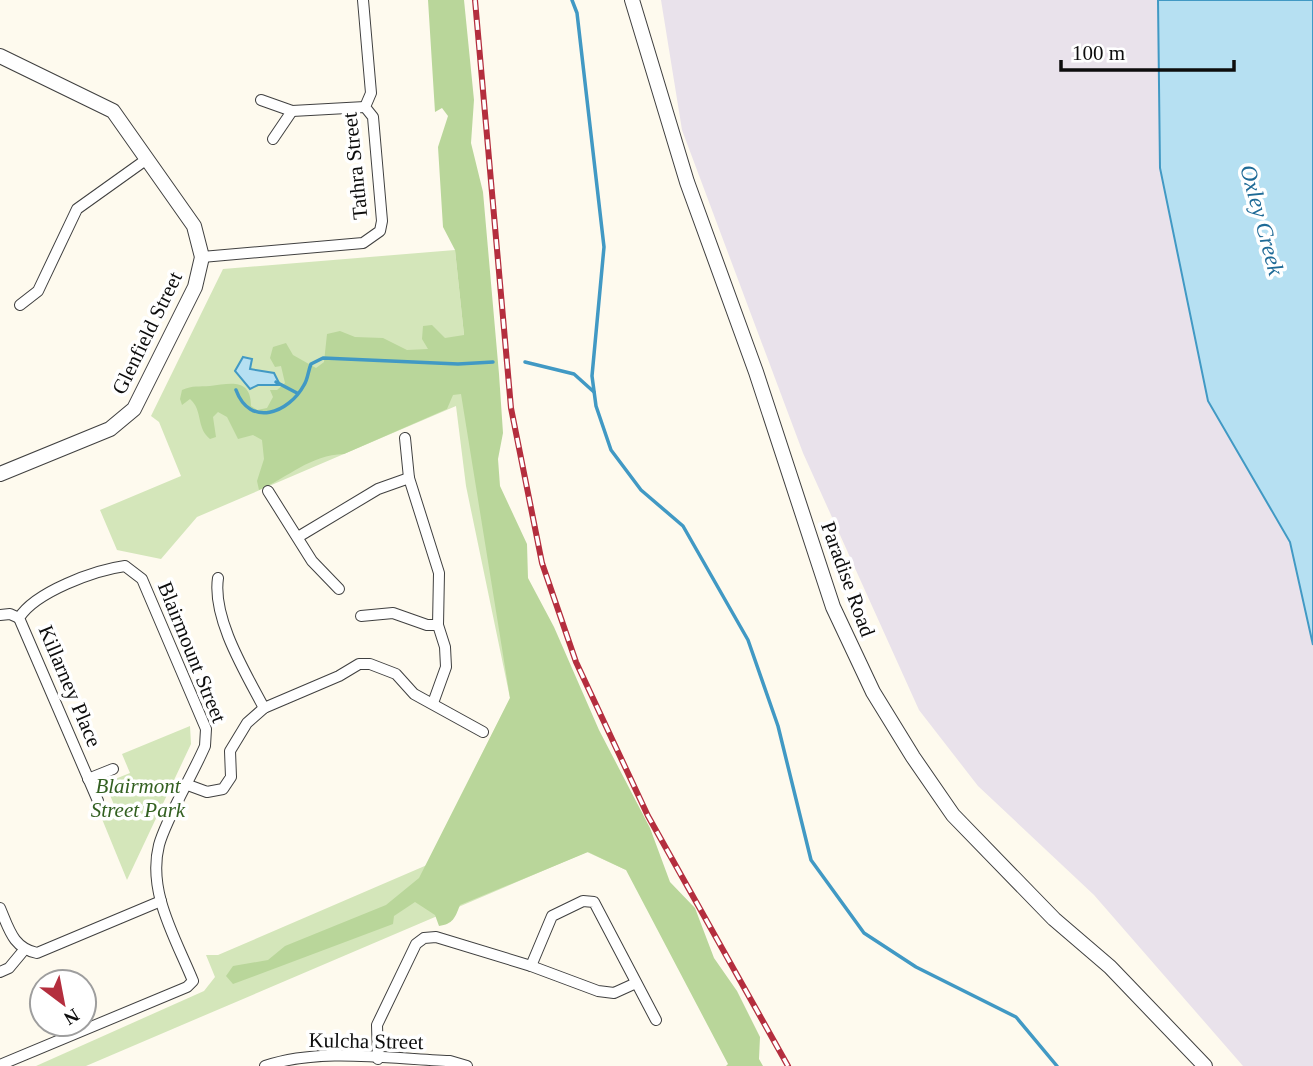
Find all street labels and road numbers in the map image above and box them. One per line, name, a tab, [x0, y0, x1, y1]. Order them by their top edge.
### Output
street label: Tathra Street	[337, 111, 373, 221]
street label: Glenfield Street	[107, 268, 187, 398]
street label: Paradise Road	[816, 518, 880, 640]
street label: Blairmount Street	[153, 578, 231, 726]
street label: Killarney Place	[34, 621, 106, 751]
street label: Kulcha Street	[308, 1028, 424, 1054]

